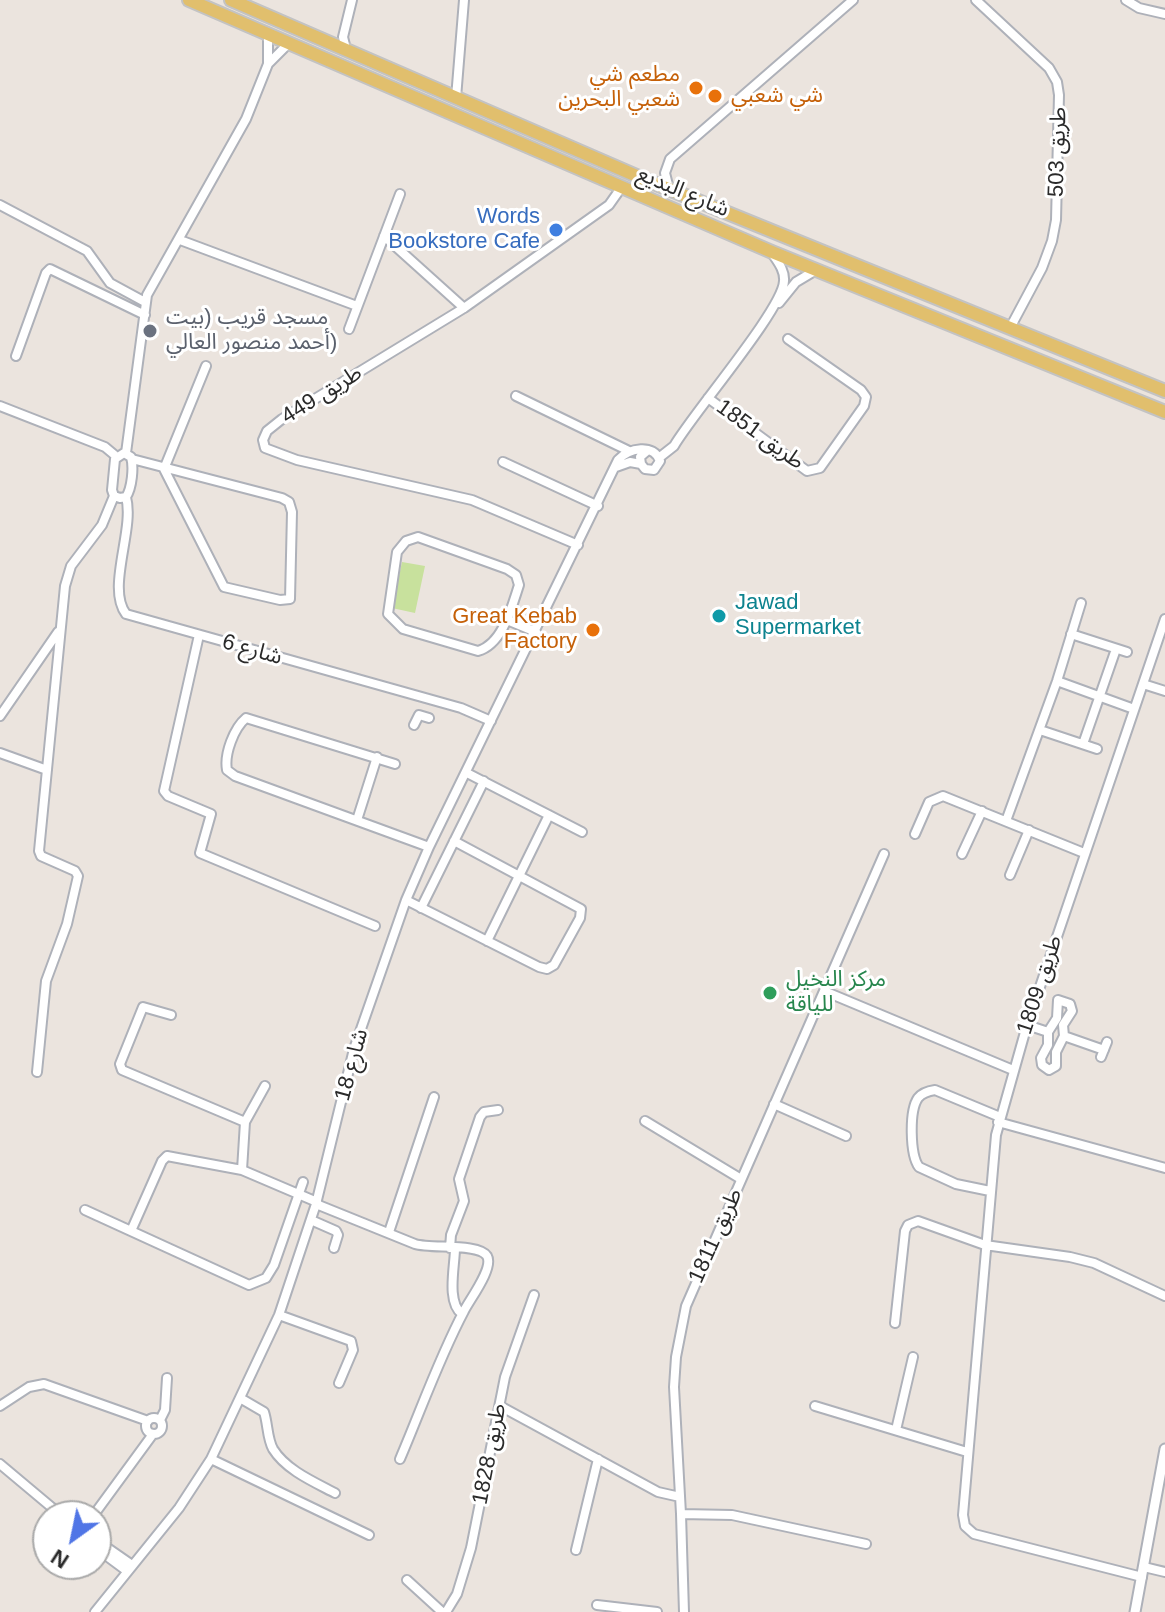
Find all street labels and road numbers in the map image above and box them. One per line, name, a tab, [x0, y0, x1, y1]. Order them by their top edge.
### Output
street label: طريق 503	[1043, 107, 1073, 197]
street label: شارع البديع	[633, 161, 733, 223]
street label: طريق 449	[277, 360, 367, 430]
street label: طريق 1851	[711, 394, 809, 476]
street label: شارع 6	[219, 629, 285, 671]
street label: طريق 1809	[1012, 932, 1068, 1038]
street label: شارع 18	[330, 1026, 374, 1104]
street label: طريق 1811	[683, 1185, 749, 1287]
street label: طريق 1828	[467, 1401, 513, 1507]

